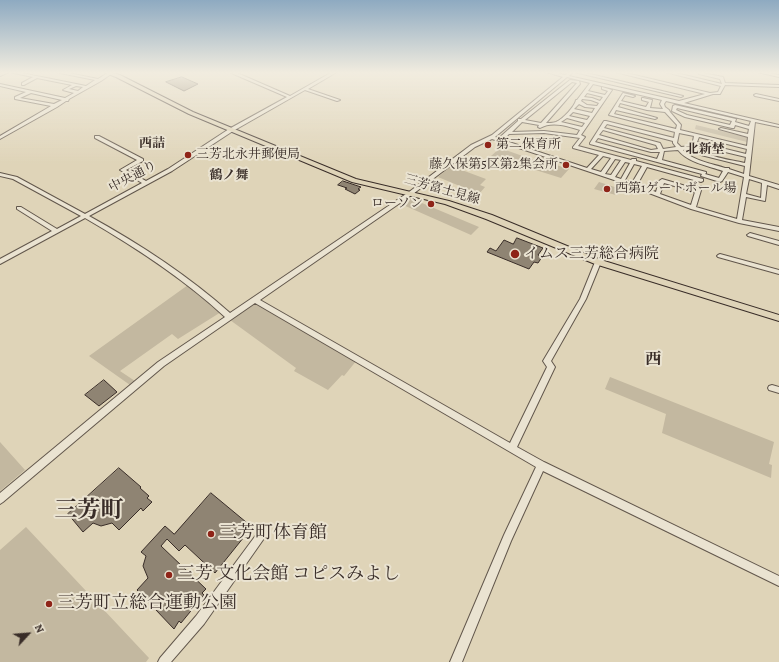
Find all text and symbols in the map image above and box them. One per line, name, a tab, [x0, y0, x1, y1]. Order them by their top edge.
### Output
district label: 西詰	[139, 136, 165, 152]
place label: 第二保育所	[496, 137, 561, 153]
marker: 第二保育所	[483, 140, 493, 150]
district label: 北新埜	[686, 142, 724, 158]
place label: 三芳北永井郵便局	[196, 147, 300, 163]
marker: 三芳北永井郵便局	[183, 150, 193, 160]
place label: 藤久保第5区第2集会所	[429, 157, 558, 173]
street label: 中央通り	[106, 158, 160, 196]
marker: 藤久保第5区第2集会所	[561, 160, 571, 170]
district label: 鶴ノ舞	[210, 168, 248, 184]
street label: 三芳富士見線	[402, 172, 482, 208]
place label: 西第1ゲートボール場	[615, 181, 736, 197]
marker: 西第1ゲートボール場	[602, 184, 612, 194]
place label: ローソン	[371, 196, 423, 212]
marker: ローソン	[426, 199, 436, 209]
place label: イムス三芳総合病院	[524, 245, 659, 263]
marker: イムス三芳総合病院	[509, 248, 521, 260]
district label: 西	[645, 350, 661, 370]
district label: 三芳町	[55, 497, 123, 525]
place label: 三芳町体育館	[219, 523, 327, 545]
marker: 三芳町体育館	[206, 529, 216, 539]
place label: 三芳 文化会館 コピスみよし	[177, 564, 400, 586]
marker: 三芳 文化会館 コピスみよし	[164, 570, 174, 580]
place label: 三芳町立総合運動公園	[57, 593, 237, 615]
marker: 三芳町立総合運動公園	[44, 599, 54, 609]
north arrow	[8, 614, 48, 654]
text: N	[31, 622, 48, 635]

